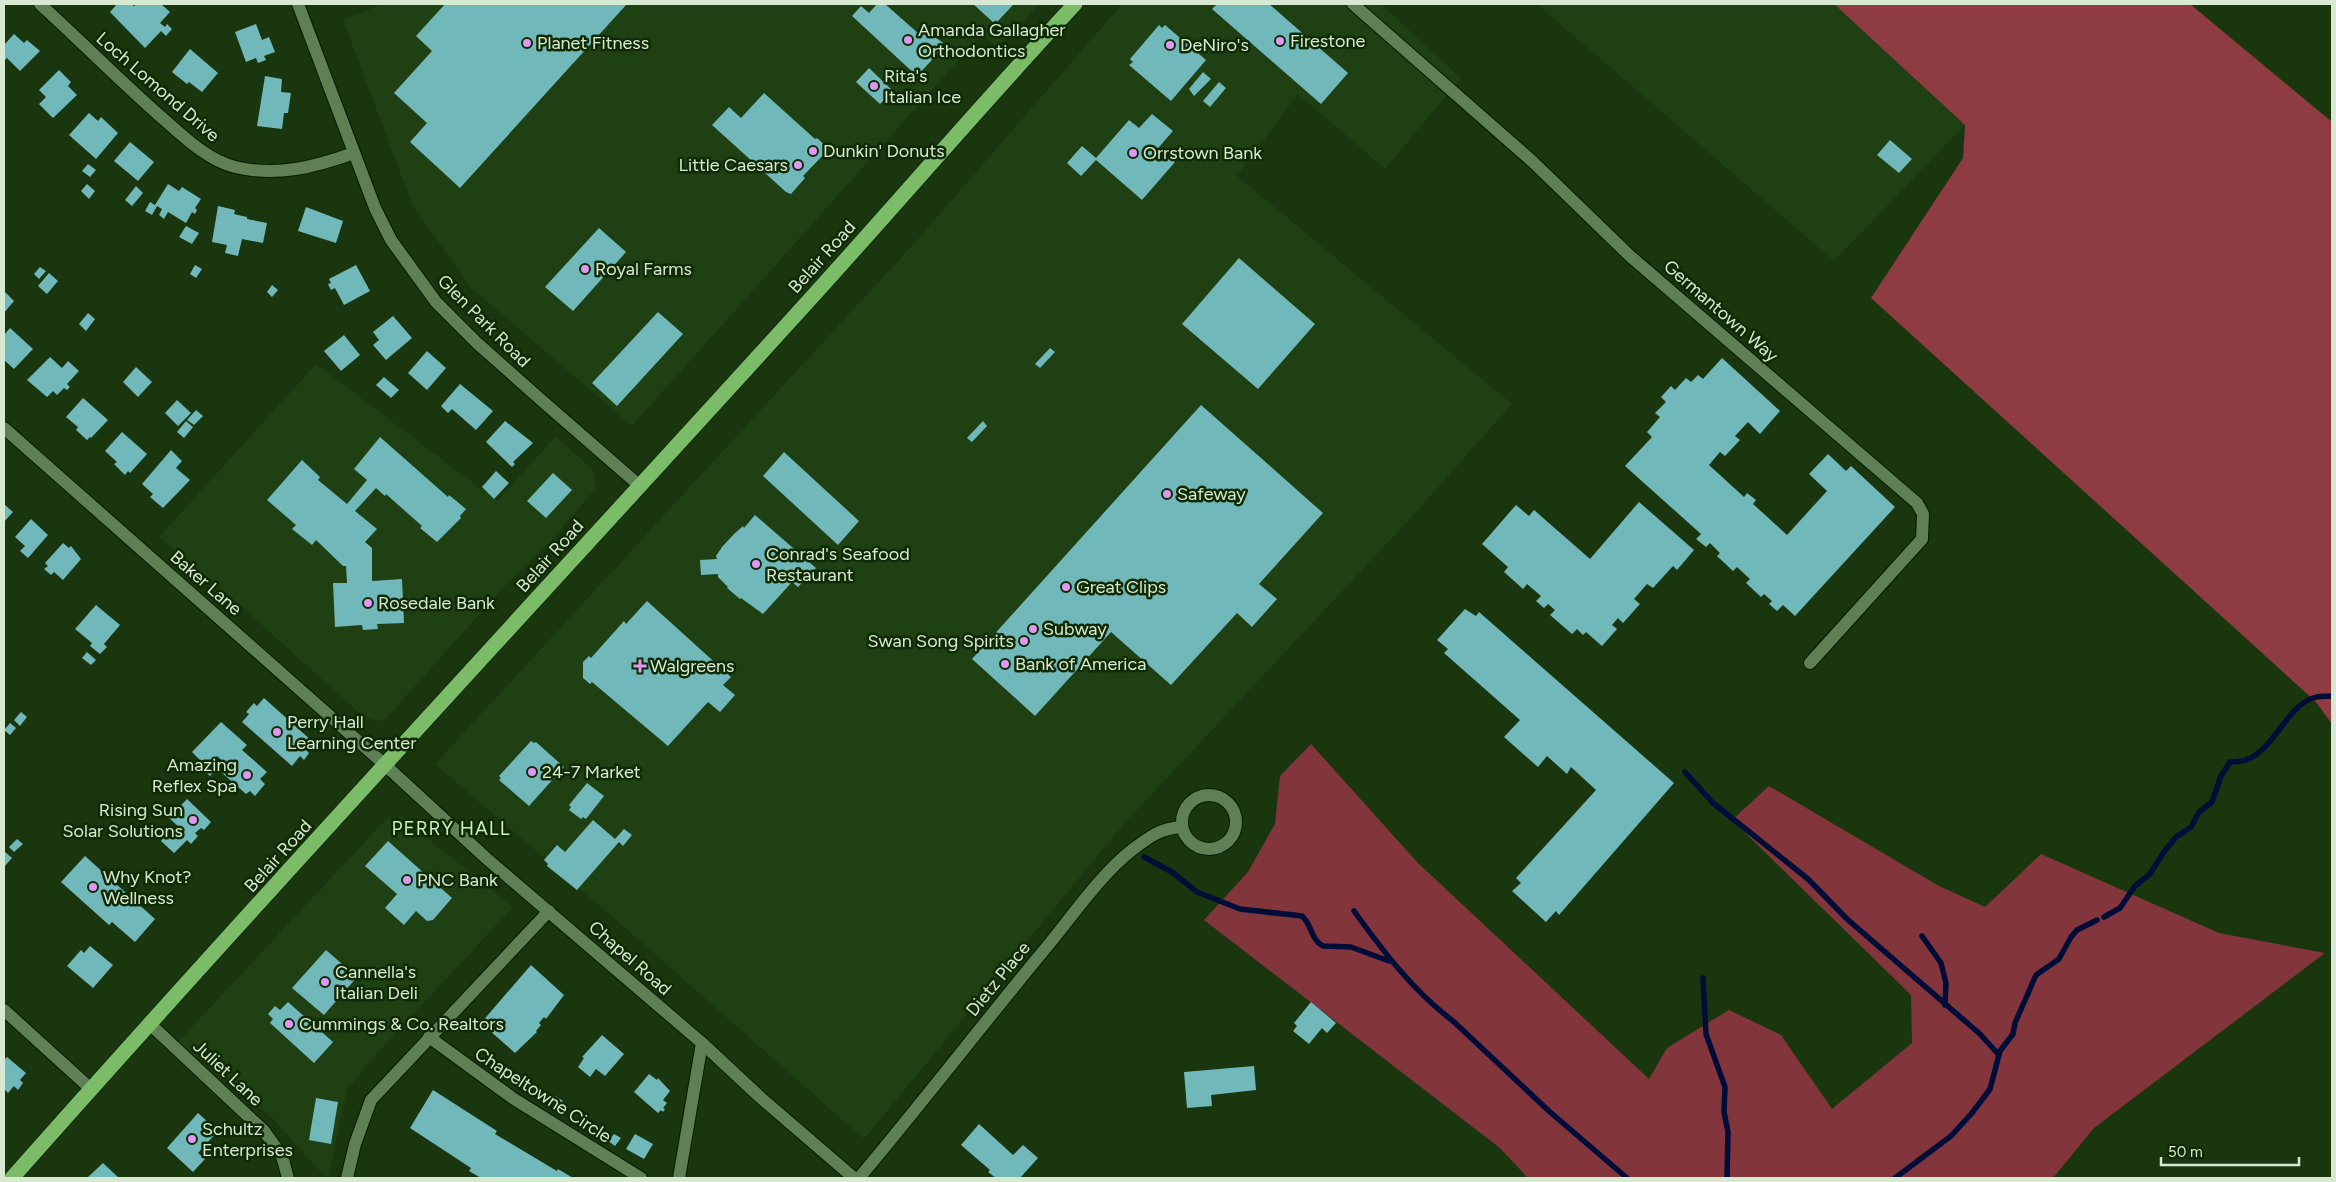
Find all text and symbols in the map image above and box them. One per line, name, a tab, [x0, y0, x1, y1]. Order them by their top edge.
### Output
place label: Amanda Gallagher Orthodontics	[918, 19, 1065, 62]
street label: Loch Lomond Drive	[92, 27, 224, 147]
place label: Firestone	[1290, 30, 1365, 52]
place label: Planet Fitness	[537, 32, 649, 54]
marker: Amanda Gallagher Orthodontics	[902, 34, 914, 46]
place label: DeNiro's	[1180, 34, 1249, 56]
marker: Firestone	[1274, 35, 1286, 47]
marker: Planet Fitness	[521, 37, 533, 49]
marker: DeNiro's	[1164, 39, 1176, 51]
place label: Rita's Italian Ice	[884, 65, 961, 108]
marker: Rita's Italian Ice	[868, 80, 880, 92]
place label: Dunkin' Donuts	[823, 140, 945, 162]
place label: Orrstown Bank	[1143, 142, 1262, 164]
marker: Dunkin' Donuts	[807, 145, 819, 157]
marker: Orrstown Bank	[1127, 147, 1139, 159]
place label: Little Caesars	[679, 154, 788, 176]
marker: Little Caesars	[792, 159, 804, 171]
street label: Belair Road	[784, 216, 860, 298]
street label: Germantown Way	[1659, 255, 1783, 367]
place label: Royal Farms	[595, 258, 692, 280]
marker: Royal Farms	[579, 263, 591, 275]
street label: Glen Park Road	[433, 270, 535, 372]
place label: Safeway	[1177, 483, 1246, 505]
marker: Safeway	[1161, 488, 1173, 500]
street label: Belair Road	[512, 515, 588, 597]
place label: Conrad's Seafood Restaurant	[766, 543, 910, 586]
street label: Baker Lane	[166, 546, 246, 620]
marker: Conrad's Seafood Restaurant	[750, 558, 762, 570]
place label: Great Clips	[1076, 576, 1166, 598]
marker: Great Clips	[1060, 581, 1072, 593]
place label: Rosedale Bank	[378, 592, 495, 614]
marker: Rosedale Bank	[362, 597, 374, 609]
place label: Subway	[1043, 618, 1107, 640]
marker: Subway	[1027, 623, 1039, 635]
place label: Swan Song Spirits	[868, 630, 1014, 652]
marker: Swan Song Spirits	[1018, 635, 1030, 647]
place label: Bank of America	[1015, 653, 1146, 675]
place label: Walgreens	[650, 655, 734, 677]
marker: Bank of America	[999, 658, 1011, 670]
marker: Walgreens	[634, 660, 646, 672]
place label: Perry Hall Learning Center	[287, 711, 416, 754]
marker: Perry Hall Learning Center	[271, 726, 283, 738]
place label: Amazing Reflex Spa	[152, 754, 237, 797]
place label: 24-7 Market	[542, 761, 641, 783]
marker: 24-7 Market	[526, 766, 538, 778]
marker: Amazing Reflex Spa	[241, 769, 253, 781]
place label: Rising Sun Solar Solutions	[62, 799, 183, 842]
marker: Rising Sun Solar Solutions	[187, 814, 199, 826]
street label: Belair Road	[240, 815, 316, 897]
district label: PERRY HALL	[391, 817, 511, 840]
place label: Why Knot? Wellness	[103, 866, 191, 909]
place label: PNC Bank	[417, 869, 498, 891]
marker: PNC Bank	[401, 874, 413, 886]
marker: Why Knot? Wellness	[87, 881, 99, 893]
street label: Chapel Road	[584, 916, 676, 1000]
street label: Dietz Place	[961, 937, 1035, 1021]
place label: Cannella's Italian Deli	[335, 961, 418, 1004]
marker: Cannella's Italian Deli	[319, 976, 331, 988]
place label: Cummings & Co. Realtors	[299, 1013, 504, 1035]
marker: Cummings & Co. Realtors	[283, 1018, 295, 1030]
street label: Juliet Lane	[189, 1035, 267, 1111]
street label: Chapeltowne Circle	[470, 1043, 616, 1148]
place label: Schultz Enterprises	[202, 1118, 293, 1161]
marker: Schultz Enterprises	[186, 1133, 198, 1145]
scale bar	[2161, 1134, 2298, 1166]
text: 50 m	[2168, 1143, 2203, 1161]

